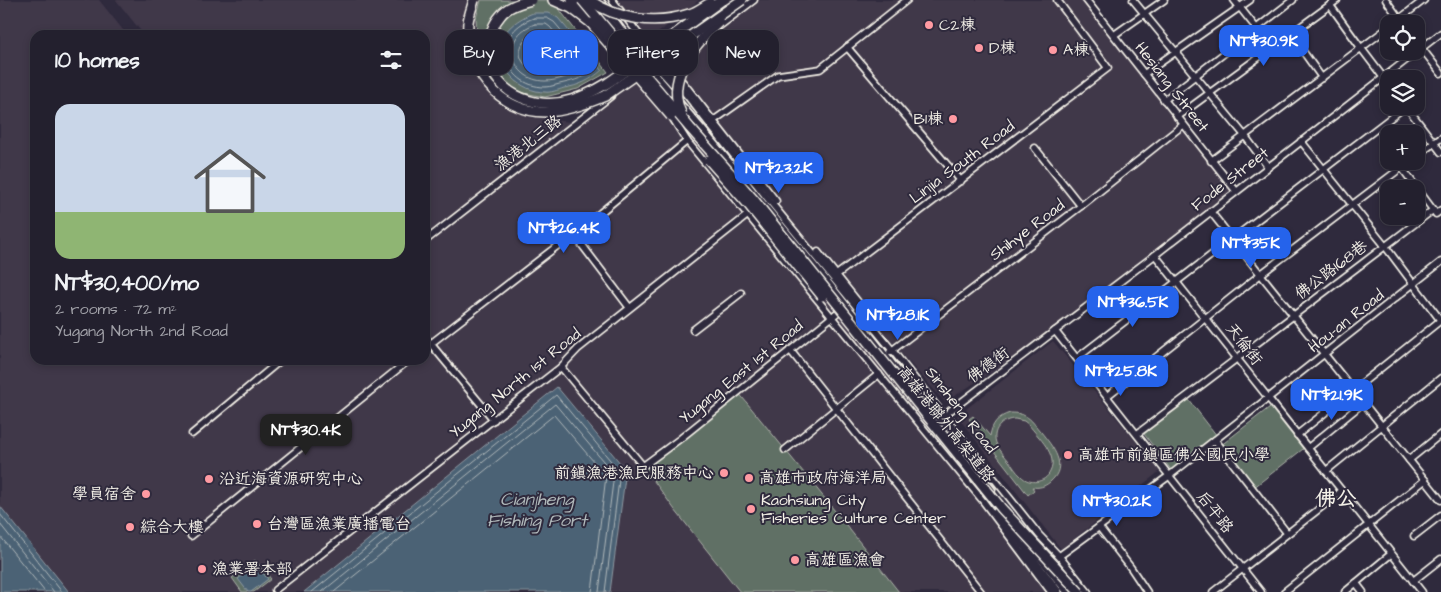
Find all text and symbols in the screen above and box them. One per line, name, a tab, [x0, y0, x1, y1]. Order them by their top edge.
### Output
place label: C2棟	[939, 14, 976, 36]
map controls	[1380, 15, 1425, 225]
button: locate	[1380, 15, 1425, 60]
marker: C2棟	[923, 19, 935, 31]
pin: NT$30.9K	[1212, 24, 1316, 67]
chip: Buy	[445, 30, 513, 75]
chip: Rent	[523, 30, 598, 75]
chip: Filters	[608, 30, 698, 75]
chip: New	[708, 30, 779, 75]
text: NT$30.9K	[1230, 30, 1298, 52]
place label: D棟	[989, 37, 1016, 59]
street label: Hesiang Street	[1129, 37, 1215, 138]
place label: A棟	[1063, 39, 1090, 61]
marker: D棟	[973, 42, 985, 54]
marker: A棟	[1047, 44, 1059, 56]
text: 10 homes	[55, 46, 140, 75]
icon: filters	[377, 46, 405, 74]
button: layers	[1380, 70, 1425, 115]
place label: B1棟	[914, 108, 944, 130]
street label: 漁港北三路	[490, 110, 566, 176]
marker: B1棟	[947, 113, 959, 125]
street label: Linjia South Road	[905, 115, 1019, 209]
button: +	[1380, 125, 1425, 170]
icon: home	[185, 136, 275, 226]
street label: Fode Street	[1187, 141, 1274, 216]
pin: NT$23.2K	[727, 152, 831, 194]
text: NT$23.2K	[745, 157, 813, 179]
button: −	[1380, 180, 1425, 225]
street label: Shihye Road	[985, 194, 1070, 266]
pin: NT$26.4K	[512, 212, 616, 254]
text: NT$26.4K	[529, 217, 599, 239]
pin: NT$35K	[1210, 226, 1292, 269]
text: NT$35K	[1222, 232, 1280, 254]
street label: 佛公路168巷	[1290, 235, 1372, 305]
text: NT$30,400/mo	[55, 269, 199, 298]
street label: Hou-an Road	[1303, 284, 1389, 358]
pin: NT$36.5K	[1081, 286, 1185, 328]
text: NT$36.5K	[1098, 291, 1168, 313]
text: 2 rooms · 72 m²	[55, 298, 177, 320]
pin: NT$28.1K	[846, 298, 950, 341]
text: NT$28.1K	[867, 304, 929, 326]
street label: Yugang East 1st Road	[674, 315, 808, 430]
street label: 天倫街	[1221, 318, 1267, 370]
text: Yugang North 2nd Road	[55, 320, 228, 342]
street label: Yugang North 1st Road	[444, 323, 586, 444]
street label: 佛德街	[962, 342, 1014, 388]
pin: NT$25.8K	[1069, 354, 1173, 397]
text: NT$25.8K	[1085, 360, 1157, 382]
street label: 高雄港聯外高架道路	[892, 361, 1000, 487]
street label: Sinsheng Road	[919, 362, 1002, 459]
pin: NT$21.9K	[1280, 378, 1384, 421]
text: NT$21.9K	[1301, 384, 1363, 406]
pin: NT$30.4K	[254, 414, 358, 456]
text: NT$30.4K	[271, 419, 341, 441]
place label: 高雄市前鎮區佛公國民小學	[1078, 444, 1270, 466]
marker: 高雄市前鎮區佛公國民小學	[1062, 449, 1074, 461]
place label: 前鎮漁港漁民服務中心	[554, 462, 714, 484]
marker: 前鎮漁港漁民服務中心	[718, 467, 730, 479]
place label: 高雄市政府海洋局	[759, 467, 887, 489]
place label: 沿近海資源研究中心	[219, 468, 363, 490]
marker: 高雄市政府海洋局	[743, 472, 755, 484]
marker: 沿近海資源研究中心	[203, 473, 215, 485]
place label: 學員宿舍	[72, 483, 136, 505]
pin: NT$30.2K	[1065, 484, 1169, 527]
district label: 佛公	[1315, 484, 1357, 513]
street label: 后平路	[1192, 486, 1238, 538]
water label: Cianjheng Fishing Port	[487, 487, 589, 534]
marker: 學員宿舍	[140, 488, 152, 500]
place label: Kaohsiung City Fisheries Culture Center	[761, 489, 946, 529]
text: NT$30.2K	[1083, 490, 1151, 512]
marker: Kaohsiung City Fisheries Culture Center	[745, 503, 757, 515]
place label: 台灣區漁業廣播電台	[267, 513, 411, 535]
place label: 綜合大樓	[140, 516, 204, 538]
marker: 台灣區漁業廣播電台	[251, 518, 263, 530]
marker: 綜合大樓	[124, 521, 136, 533]
place label: 高雄區漁會	[805, 549, 885, 571]
marker: 高雄區漁會	[789, 554, 801, 566]
place label: 漁業署本部	[212, 558, 292, 580]
marker: 漁業署本部	[196, 563, 208, 575]

